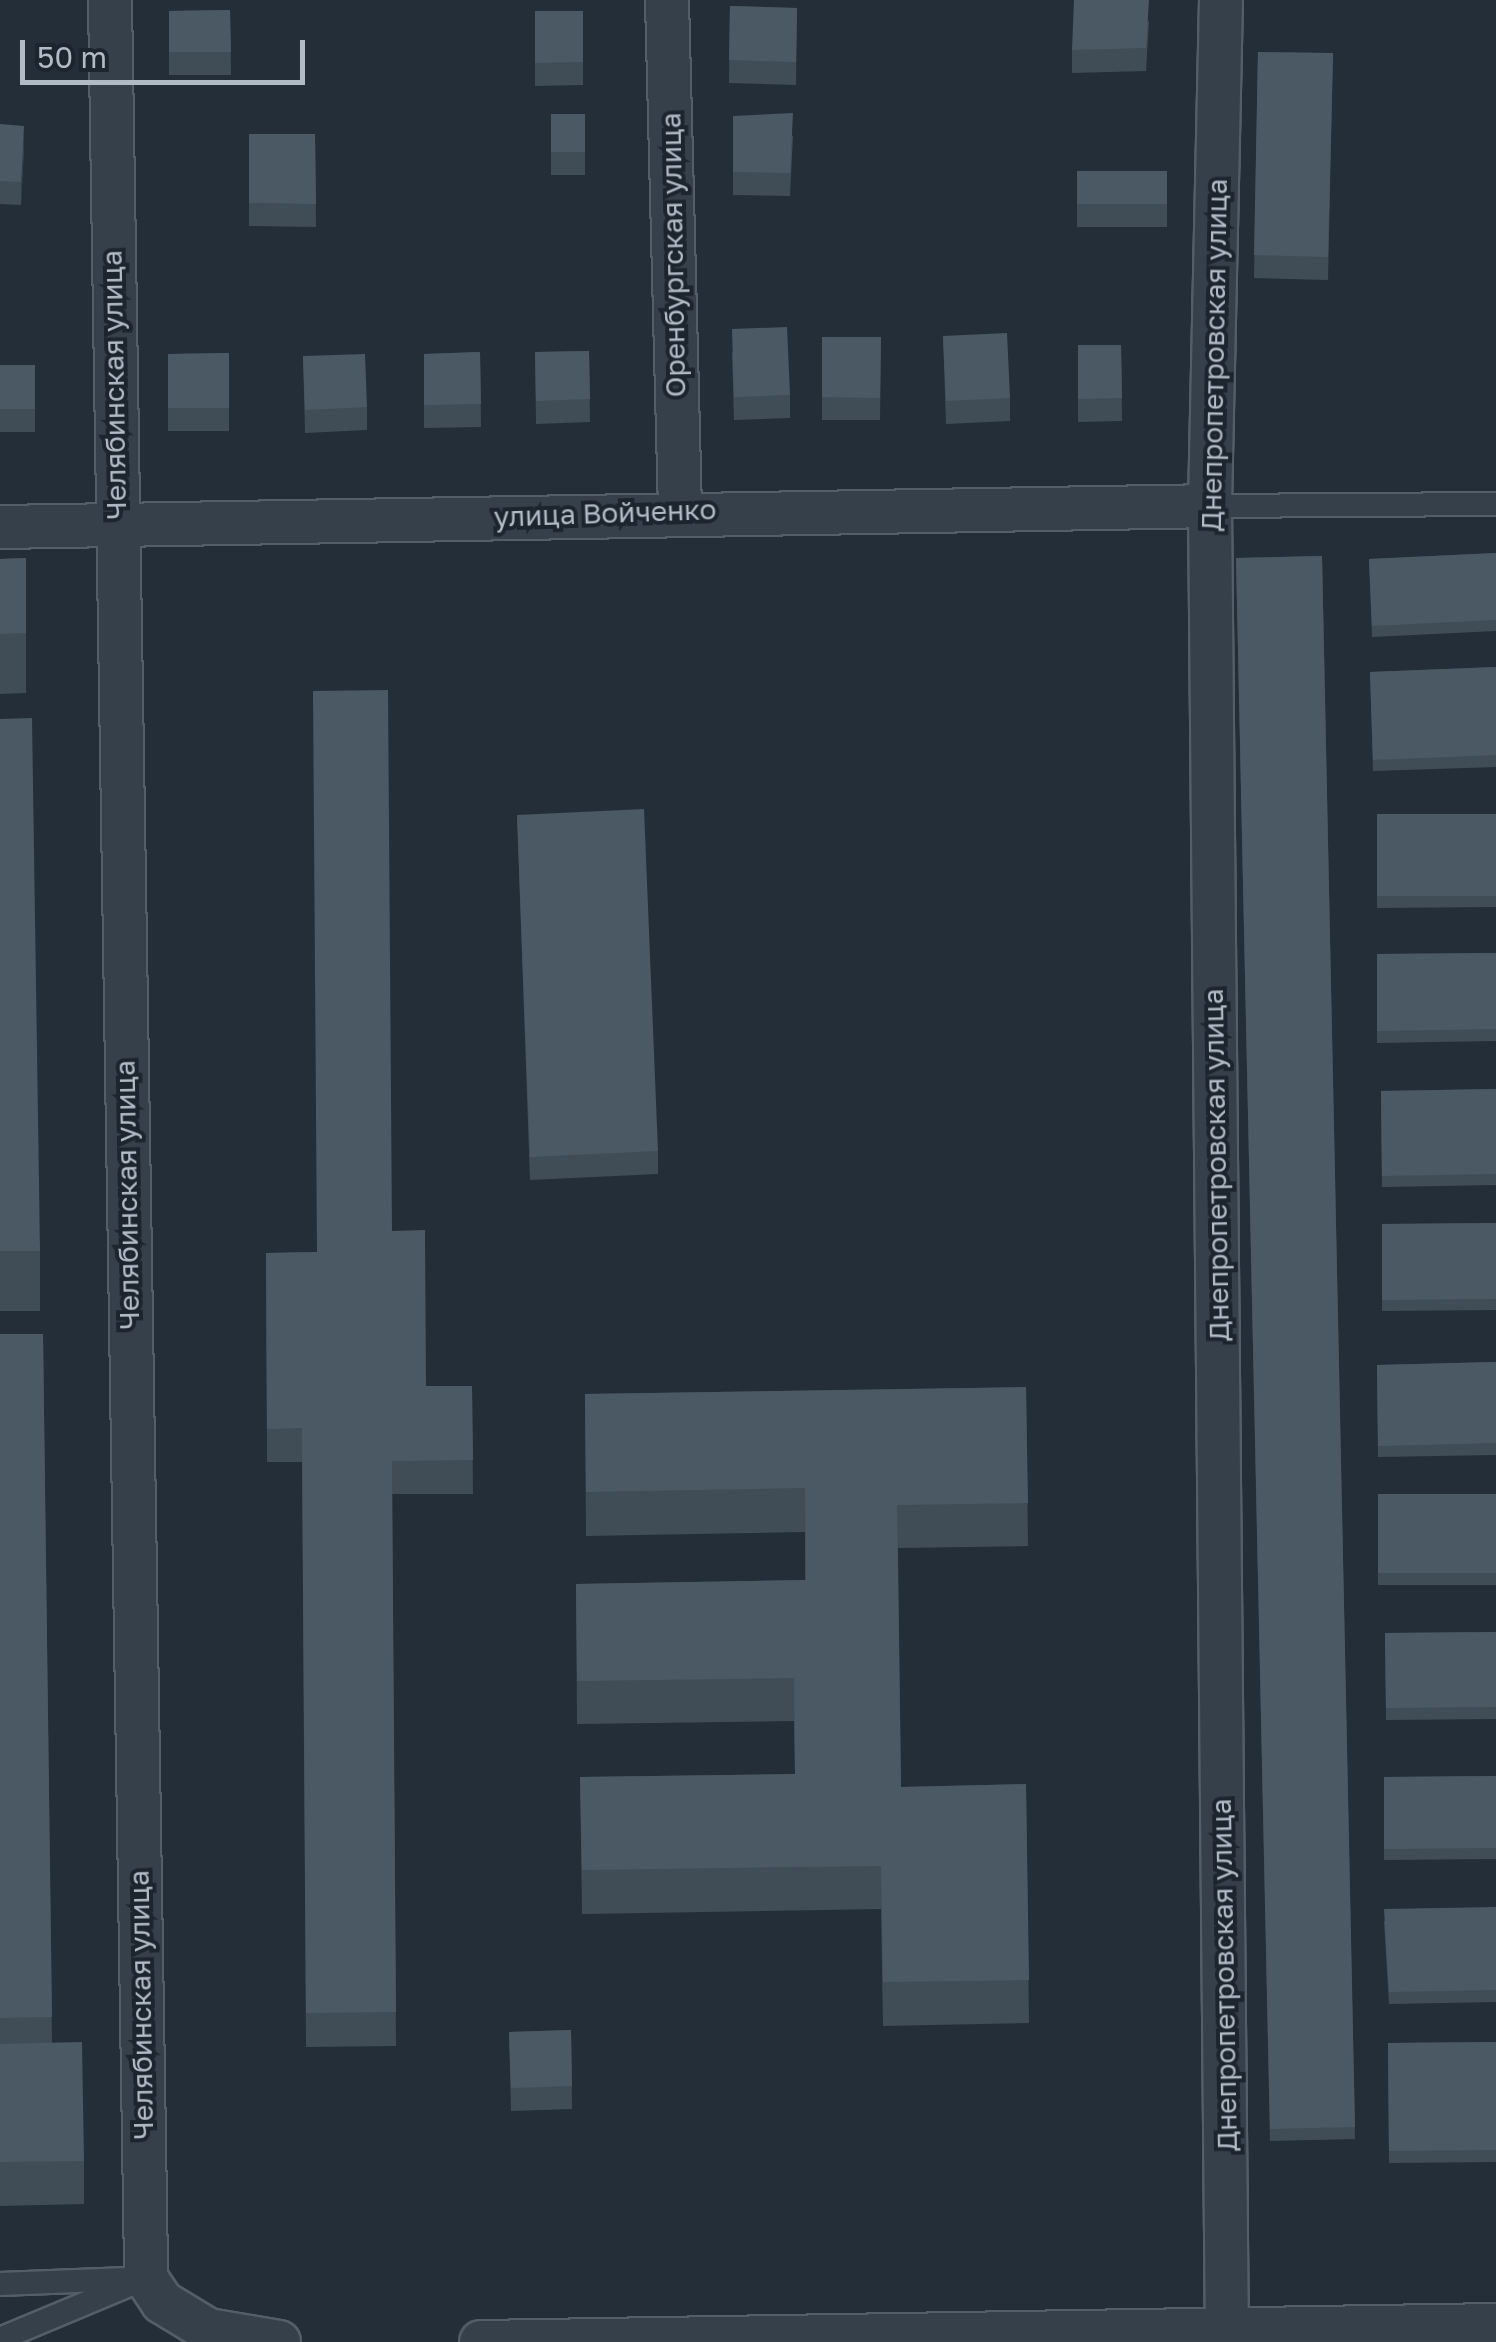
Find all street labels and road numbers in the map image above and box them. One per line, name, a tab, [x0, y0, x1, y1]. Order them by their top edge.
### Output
street label: Оренбургская улица	[654, 112, 692, 398]
street label: Днепропетровская улица	[1194, 178, 1234, 532]
street label: Челябинская улица	[95, 250, 133, 520]
street label: улица Войченко	[493, 492, 717, 534]
street label: Днепропетровская улица	[1196, 988, 1236, 1342]
street label: Челябинская улица	[108, 1060, 146, 1330]
street label: Днепропетровская улица	[1204, 1798, 1244, 2152]
street label: Челябинская улица	[122, 1870, 160, 2140]

